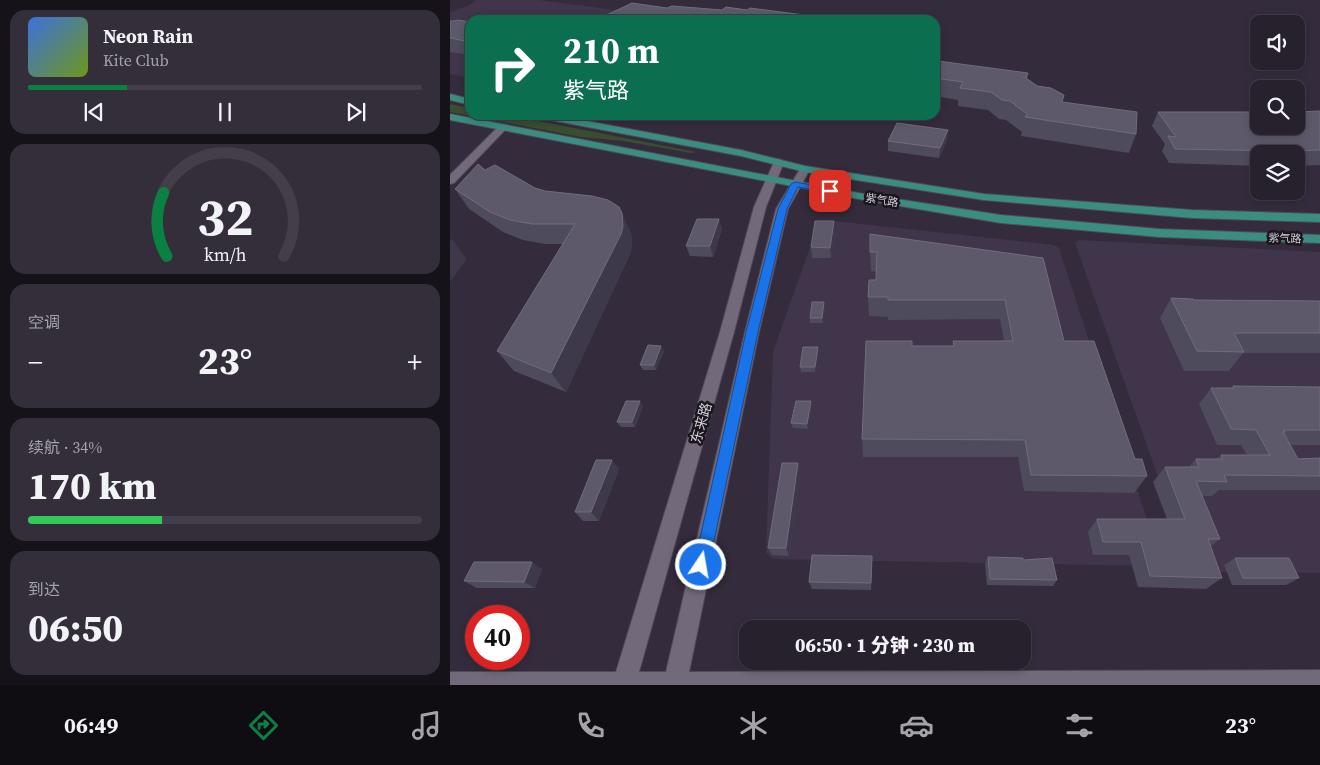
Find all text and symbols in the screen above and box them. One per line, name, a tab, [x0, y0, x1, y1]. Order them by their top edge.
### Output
map controls	[1250, 15, 1305, 200]
button: sound	[1250, 15, 1305, 70]
text: Neon Rain	[103, 23, 193, 49]
text: 210 m	[563, 27, 659, 75]
icon: right	[480, 35, 545, 100]
text: Kite Club	[103, 49, 169, 71]
text: 紫气路	[563, 75, 629, 105]
button: search	[1250, 80, 1305, 135]
icon: previous	[80, 98, 108, 126]
icon: pause	[211, 98, 239, 126]
icon: next	[342, 98, 370, 126]
button: layers	[1250, 145, 1305, 200]
pin	[809, 170, 851, 212]
icon: arrive	[816, 177, 844, 205]
text: 32	[197, 181, 253, 252]
street label: 紫气路	[864, 191, 899, 210]
street label: 紫气路	[1268, 230, 1302, 247]
text: km/h	[204, 242, 247, 267]
text: 空调	[28, 311, 60, 333]
text: 23°	[198, 335, 252, 387]
text: −	[28, 343, 43, 381]
text: +	[407, 343, 422, 381]
street label: 东来路	[686, 400, 716, 446]
text: 续航 · 34%	[28, 436, 102, 458]
text: 170 km	[28, 460, 156, 512]
position arrow	[674, 538, 726, 590]
text: 到达	[28, 578, 60, 600]
text: 06:50	[28, 602, 123, 654]
speed limit sign: 40	[465, 605, 530, 670]
text: 06:50 · 1 分钟 · 230 m	[795, 632, 975, 658]
icon: directions	[246, 708, 281, 743]
icon: music	[409, 708, 444, 743]
icon: phone	[573, 708, 608, 743]
icon: climate	[736, 708, 771, 743]
icon: car	[899, 708, 934, 743]
icon: filters	[1062, 708, 1097, 743]
text: 06:49	[64, 710, 118, 740]
text: 23°	[1225, 710, 1256, 740]

